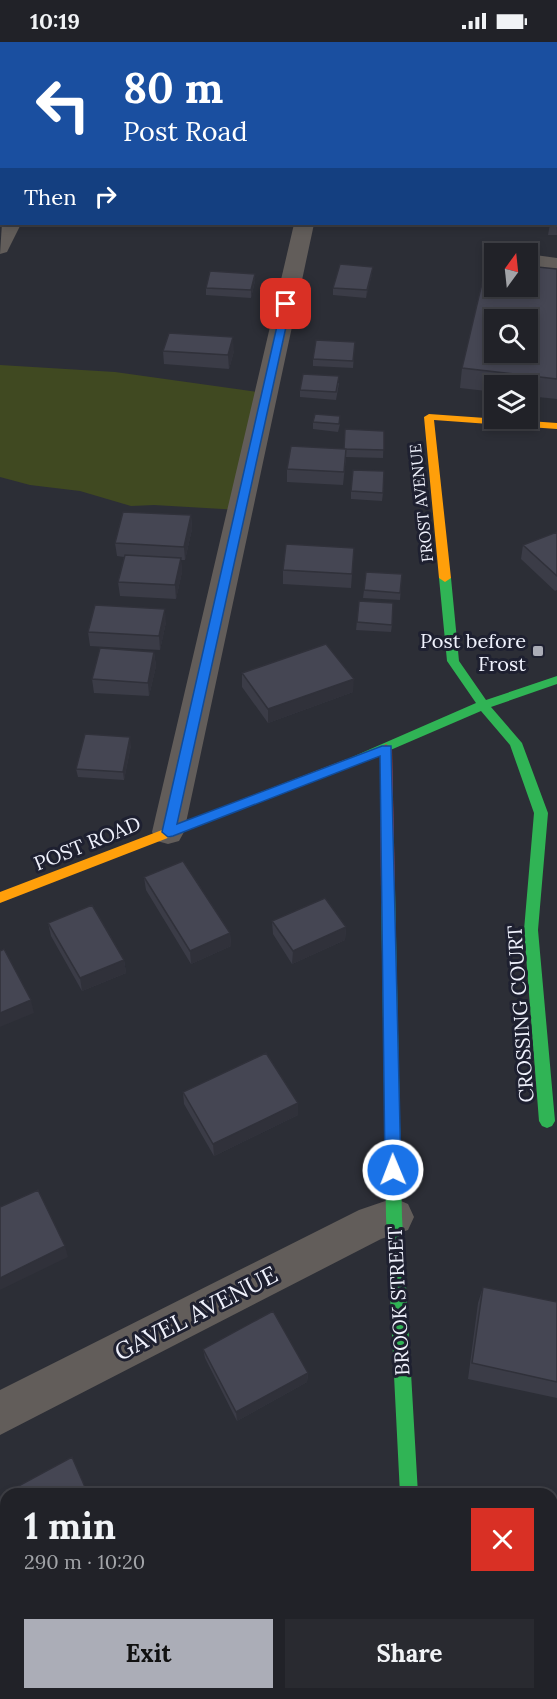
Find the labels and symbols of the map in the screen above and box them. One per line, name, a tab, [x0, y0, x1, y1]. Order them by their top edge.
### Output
north arrow	[484, 243, 538, 297]
pin	[260, 278, 311, 329]
street label: FROST AVENUE	[405, 443, 437, 563]
place label: Post before Frost	[420, 628, 526, 676]
marker: Post before Frost	[531, 644, 545, 658]
street label: POST ROAD	[30, 810, 144, 876]
street label: CROSSING COURT	[501, 924, 539, 1103]
position arrow	[361, 1138, 425, 1202]
street label: BROOK STREET	[382, 1225, 414, 1376]
street label: GAVEL AVENUE	[109, 1259, 283, 1367]

